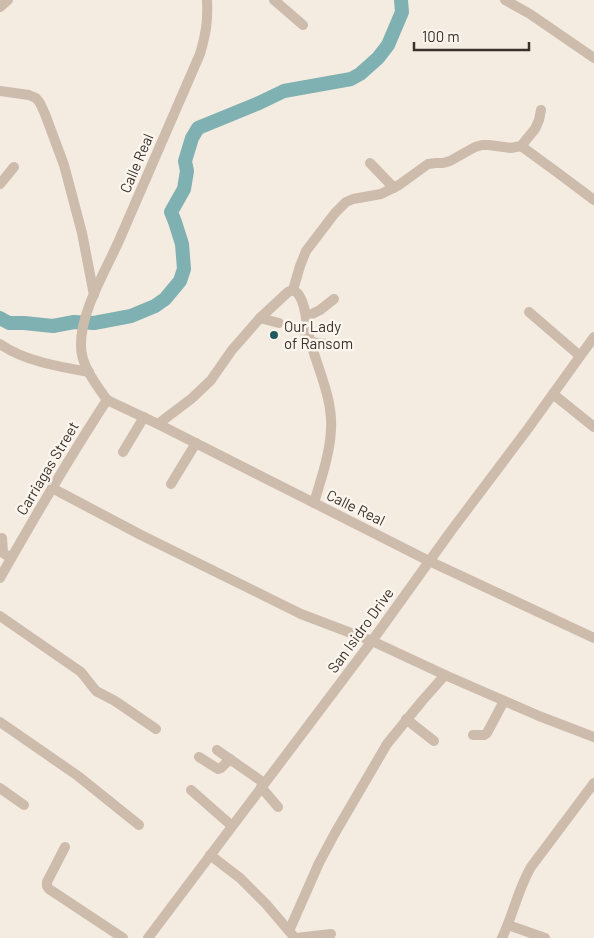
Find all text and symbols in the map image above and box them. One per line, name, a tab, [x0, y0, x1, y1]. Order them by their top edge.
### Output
scale bar	[414, 20, 529, 52]
text: 100 m	[422, 27, 460, 45]
street label: Calle Real	[115, 131, 157, 195]
place label: Our Lady of Ransom	[284, 317, 353, 352]
marker: Our Lady of Ransom	[268, 329, 280, 341]
street label: Carriagas Street	[12, 418, 82, 518]
street label: Calle Real	[324, 485, 388, 529]
street label: San Isidro Drive	[323, 584, 397, 676]

